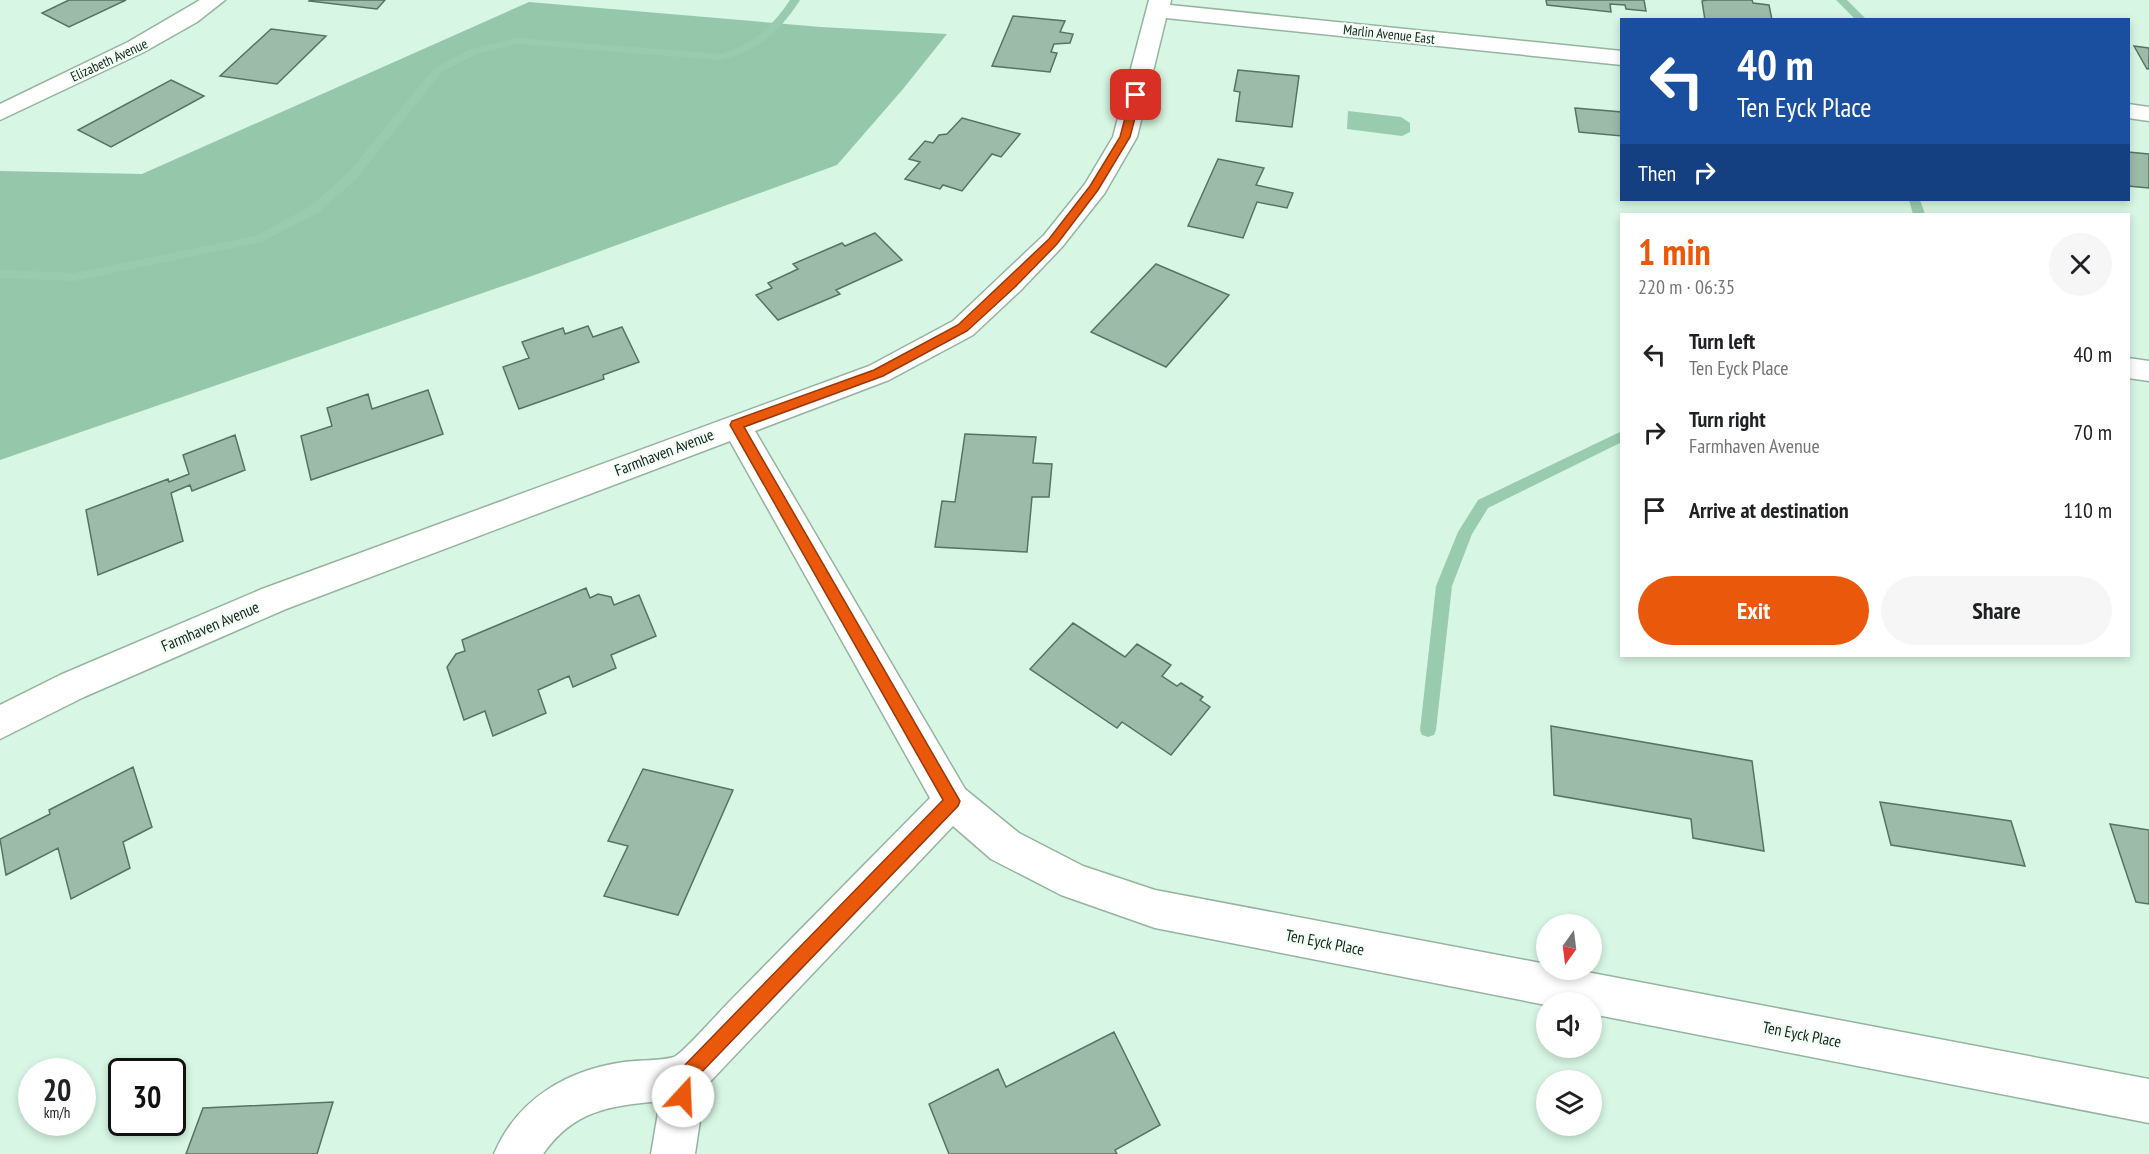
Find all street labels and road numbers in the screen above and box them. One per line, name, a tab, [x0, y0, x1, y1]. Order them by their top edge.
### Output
street label: Marlin Avenue East	[1342, 20, 1436, 48]
street label: Elizabeth Avenue	[68, 34, 151, 86]
street label: Farmhaven Avenue	[612, 424, 716, 480]
street label: Farmhaven Avenue	[158, 596, 262, 656]
street label: Ten Eyck Place	[1284, 925, 1366, 959]
street label: Ten Eyck Place	[1761, 1017, 1843, 1051]

